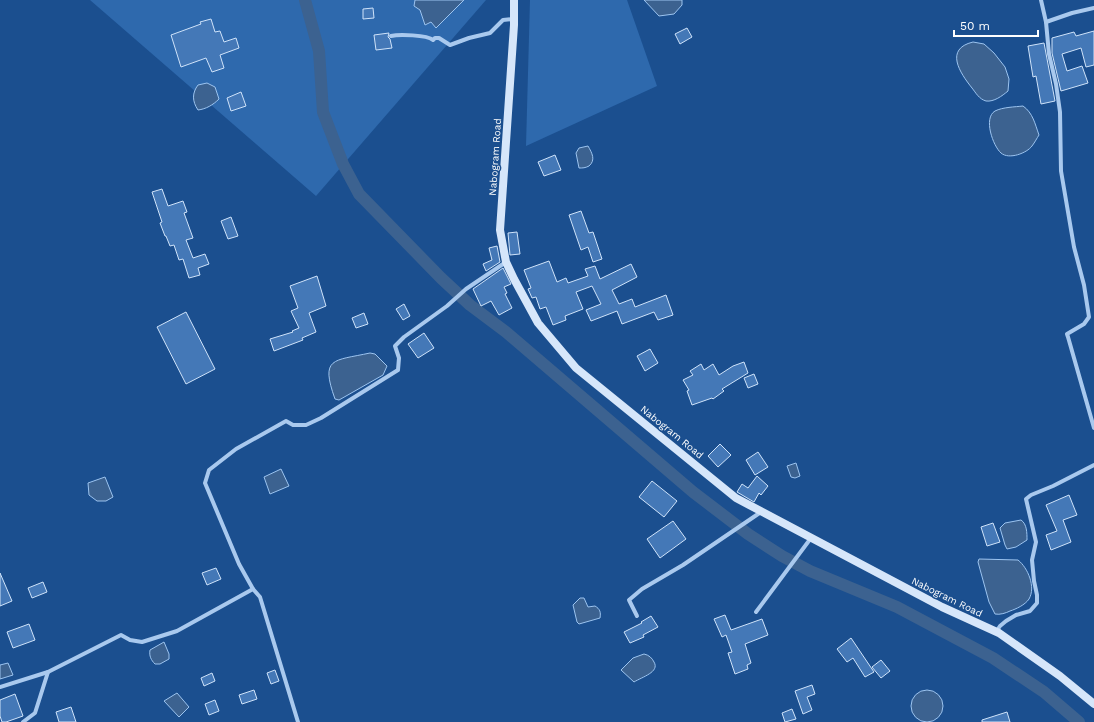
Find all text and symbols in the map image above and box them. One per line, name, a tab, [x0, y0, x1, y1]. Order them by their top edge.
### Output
scale bar	[954, 12, 1038, 38]
text: 50 m	[960, 19, 990, 33]
street label: Nabogram Road	[487, 118, 503, 196]
street label: Nabogram Road	[638, 403, 706, 461]
street label: Nabogram Road	[910, 575, 984, 619]

